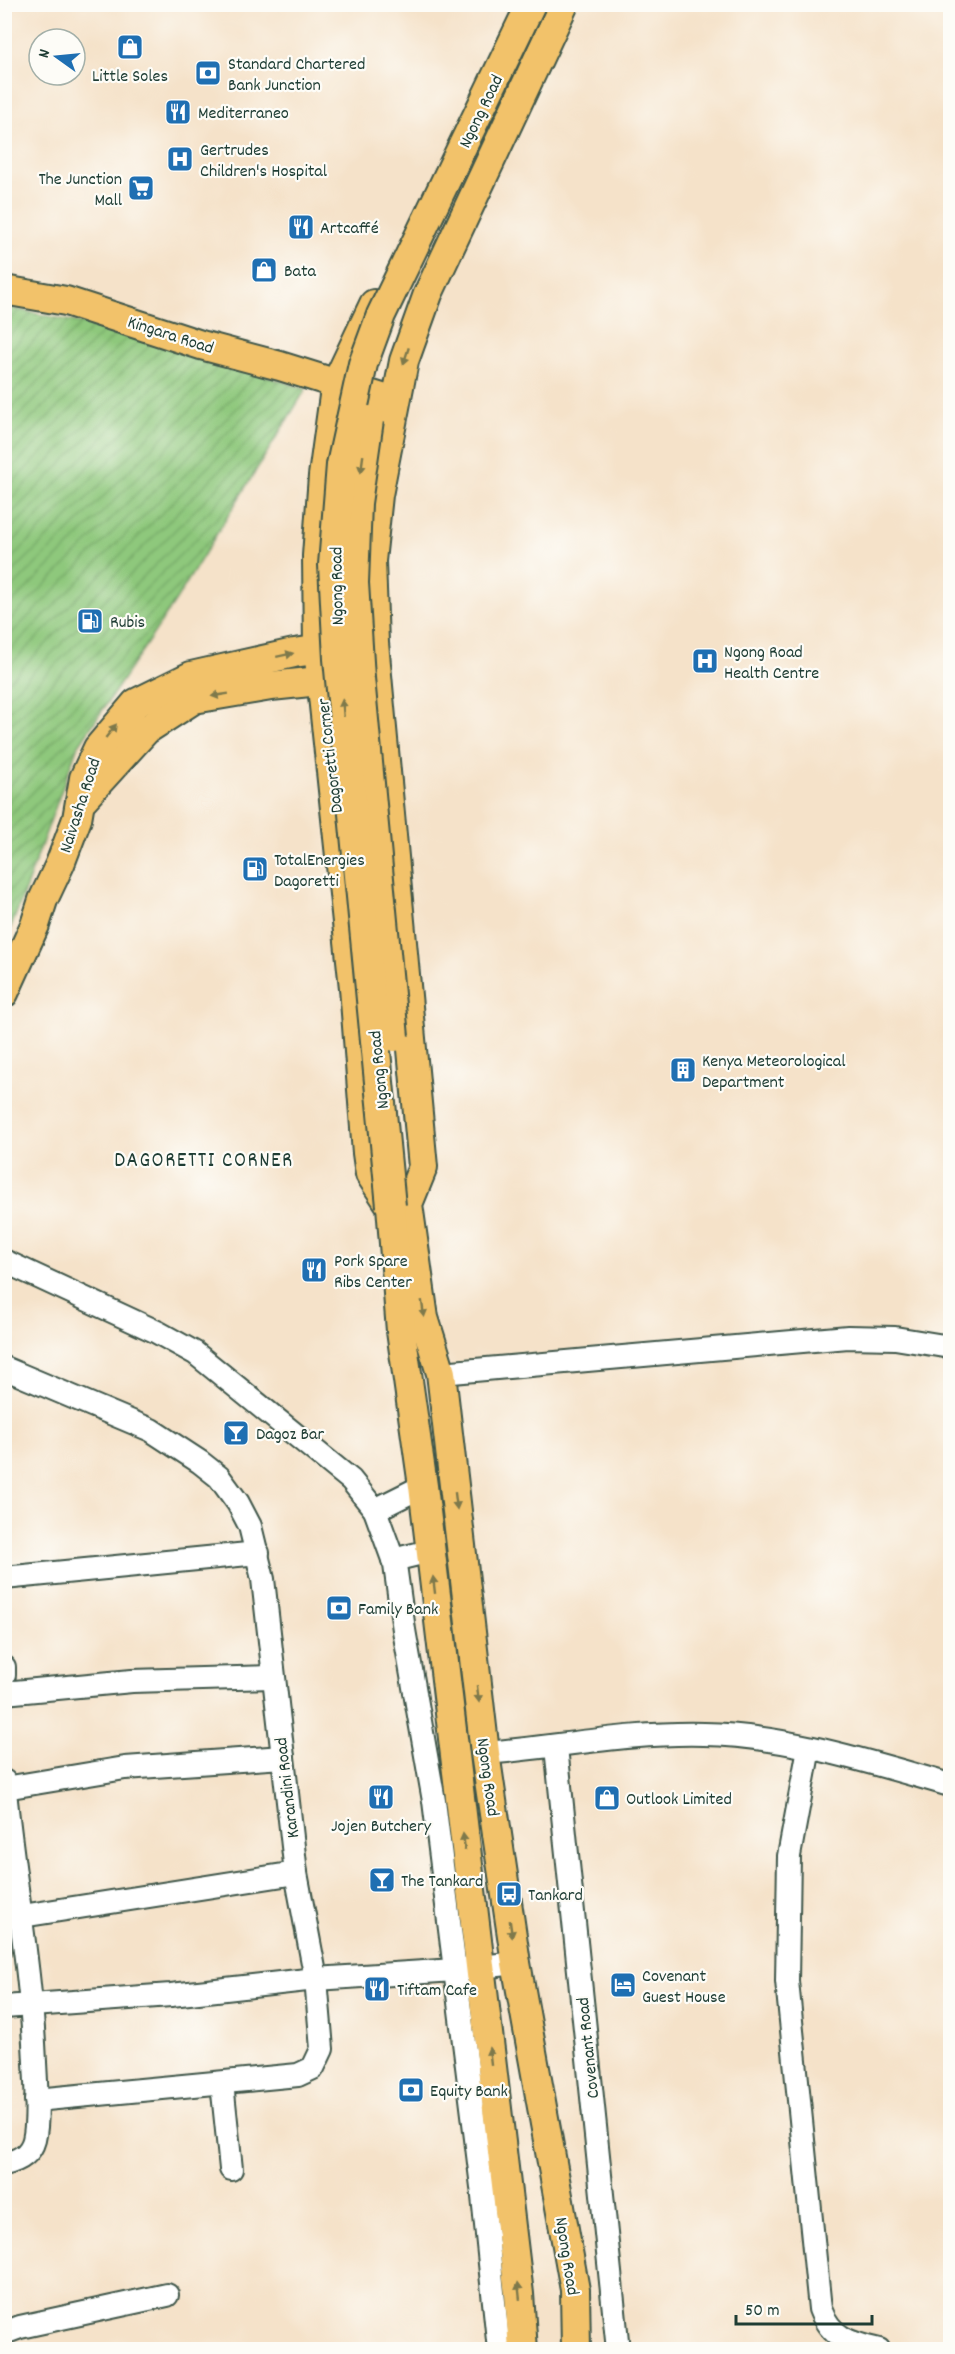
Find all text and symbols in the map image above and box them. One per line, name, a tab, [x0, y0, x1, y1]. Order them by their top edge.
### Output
north arrow	[27, 27, 87, 87]
shop icon: Little Soles	[115, 32, 145, 62]
text: N	[33, 47, 57, 61]
place label: Standard Chartered Bank Junction	[228, 53, 365, 99]
bank icon: Standard Chartered Bank Junction	[193, 58, 223, 88]
place label: Little Soles	[92, 65, 168, 90]
street label: Ngong Road	[454, 71, 511, 153]
restaurant icon: Mediterraneo	[163, 97, 193, 127]
place label: Mediterraneo	[198, 102, 289, 127]
place label: Gertrudes Children's Hospital	[200, 139, 328, 185]
hospital icon: Gertrudes Children's Hospital	[165, 144, 195, 174]
place label: The Junction Mall	[38, 168, 123, 214]
supermarket icon: The Junction Mall	[126, 173, 156, 203]
restaurant icon: Artcaffé	[286, 212, 316, 242]
place label: Artcaffé	[320, 217, 379, 242]
shop icon: Bata	[249, 255, 279, 285]
place label: Bata	[284, 260, 317, 285]
street label: Kingara Road	[124, 311, 216, 362]
one-way arrow	[401, 347, 410, 365]
one-way arrow	[358, 455, 367, 474]
street label: Ngong Road	[325, 546, 352, 626]
fuel station icon: Rubis	[75, 606, 105, 636]
place label: Rubis	[110, 611, 145, 636]
place label: Ngong Road Health Centre	[724, 641, 819, 687]
hospital icon: Ngong Road Health Centre	[690, 646, 720, 676]
one-way arrow	[276, 650, 295, 659]
one-way arrow	[211, 690, 230, 699]
street label: Dagoretti Corner	[312, 697, 351, 814]
one-way arrow	[338, 699, 348, 718]
one-way arrow	[105, 723, 118, 739]
street label: Naivasha Road	[54, 755, 109, 857]
place label: TotalEnergies Dagoretti	[274, 849, 365, 895]
fuel station icon: TotalEnergies Dagoretti	[240, 854, 270, 884]
street label: Ngong Road	[364, 1029, 397, 1110]
place label: Kenya Meteorological Department	[702, 1050, 846, 1096]
building icon: Kenya Meteorological Department	[668, 1055, 698, 1085]
district label: DAGORETTI CORNER	[114, 1147, 294, 1177]
place label: Pork Spare Ribs Center	[334, 1250, 412, 1296]
restaurant icon: Pork Spare Ribs Center	[299, 1255, 329, 1285]
one-way arrow	[418, 1300, 427, 1319]
bar icon: Dagoz Bar	[221, 1418, 251, 1448]
place label: Dagoz Bar	[256, 1423, 325, 1448]
one-way arrow	[451, 1491, 460, 1510]
one-way arrow	[429, 1576, 439, 1595]
bank icon: Family Bank	[324, 1593, 354, 1623]
place label: Family Bank	[358, 1598, 439, 1623]
one-way arrow	[473, 1685, 483, 1704]
street label: Karandini Road	[270, 1736, 307, 1840]
street label: Ngong Road	[469, 1737, 504, 1818]
restaurant icon: Jojen Butchery	[366, 1782, 396, 1812]
shop icon: Outlook Limited	[592, 1783, 622, 1813]
place label: Outlook Limited	[626, 1788, 732, 1813]
place label: Jojen Butchery	[331, 1815, 432, 1840]
one-way arrow	[459, 1832, 468, 1851]
bar icon: The Tankard	[367, 1865, 397, 1895]
place label: The Tankard	[401, 1870, 483, 1895]
bus stop icon: Tankard	[494, 1879, 524, 1909]
place label: Tankard	[528, 1884, 583, 1909]
one-way arrow	[506, 1920, 515, 1939]
place label: Covenant Guest House	[642, 1965, 726, 2011]
hotel icon: Covenant Guest House	[608, 1970, 638, 2000]
restaurant icon: Tiftam Cafe	[362, 1974, 392, 2004]
place label: Tiftam Cafe	[397, 1979, 477, 2004]
street label: Covenant Road	[572, 1996, 607, 2100]
one-way arrow	[485, 2046, 495, 2065]
bank icon: Equity Bank	[396, 2075, 426, 2105]
place label: Equity Bank	[430, 2080, 508, 2105]
street label: Ngong Road	[547, 2216, 584, 2297]
one-way arrow	[514, 2282, 523, 2301]
scale bar	[736, 2288, 872, 2326]
text: 50 m	[745, 2299, 780, 2324]

